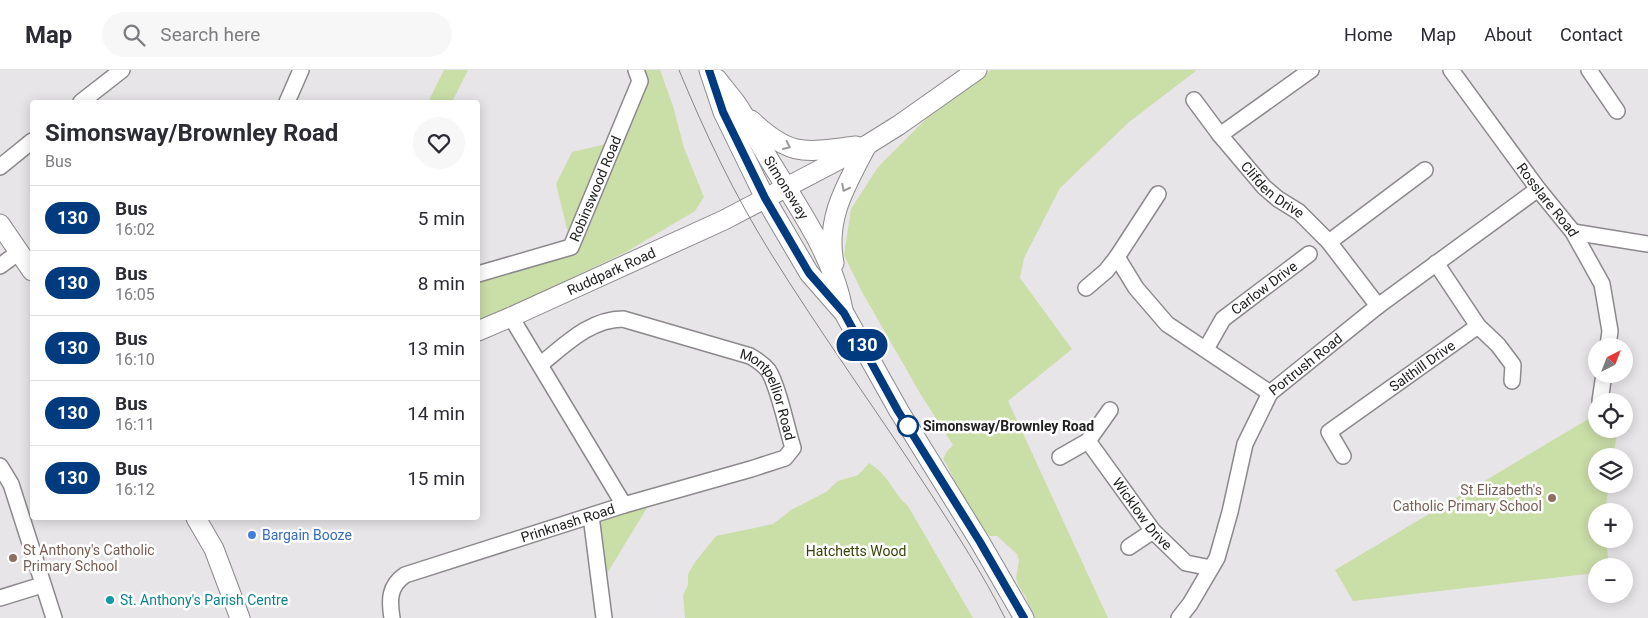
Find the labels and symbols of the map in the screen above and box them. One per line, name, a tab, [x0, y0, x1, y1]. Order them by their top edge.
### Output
street label: Robinswood Road	[566, 133, 624, 244]
one-way arrow	[782, 140, 791, 150]
street label: Simonsway	[761, 153, 812, 222]
street label: Clifden Drive	[1238, 158, 1308, 221]
street label: Rosslare Road	[1514, 160, 1582, 239]
one-way arrow	[841, 183, 851, 192]
street label: Ruddpark Road	[565, 244, 658, 298]
street label: Carlow Drive	[1228, 258, 1300, 318]
line badge: 130	[833, 329, 891, 361]
street label: Portrush Road	[1266, 330, 1345, 399]
street label: Salthill Drive	[1386, 337, 1458, 395]
north arrow	[1588, 338, 1632, 382]
street label: Montpellior Road	[738, 346, 798, 442]
marker: Simonsway/Brownley Road	[897, 415, 919, 437]
place label: Simonsway/Brownley Road	[923, 418, 1094, 434]
street label: Wicklow Drive	[1109, 475, 1175, 553]
place label: St Elizabeth's Catholic Primary School	[1393, 482, 1542, 514]
marker: St Elizabeth's Catholic Primary School	[1546, 492, 1558, 504]
street label: Prinknash Road	[519, 500, 617, 545]
place label: Bargain Booze	[262, 527, 352, 543]
marker: Bargain Booze	[246, 529, 258, 541]
place label: St Anthony's Catholic Primary School	[23, 542, 155, 574]
park label: Hatchetts Wood	[806, 543, 906, 559]
marker: St Anthony's Catholic Primary School	[7, 552, 19, 564]
place label: St. Anthony's Parish Centre	[120, 592, 288, 608]
marker: St. Anthony's Parish Centre	[104, 594, 116, 606]

